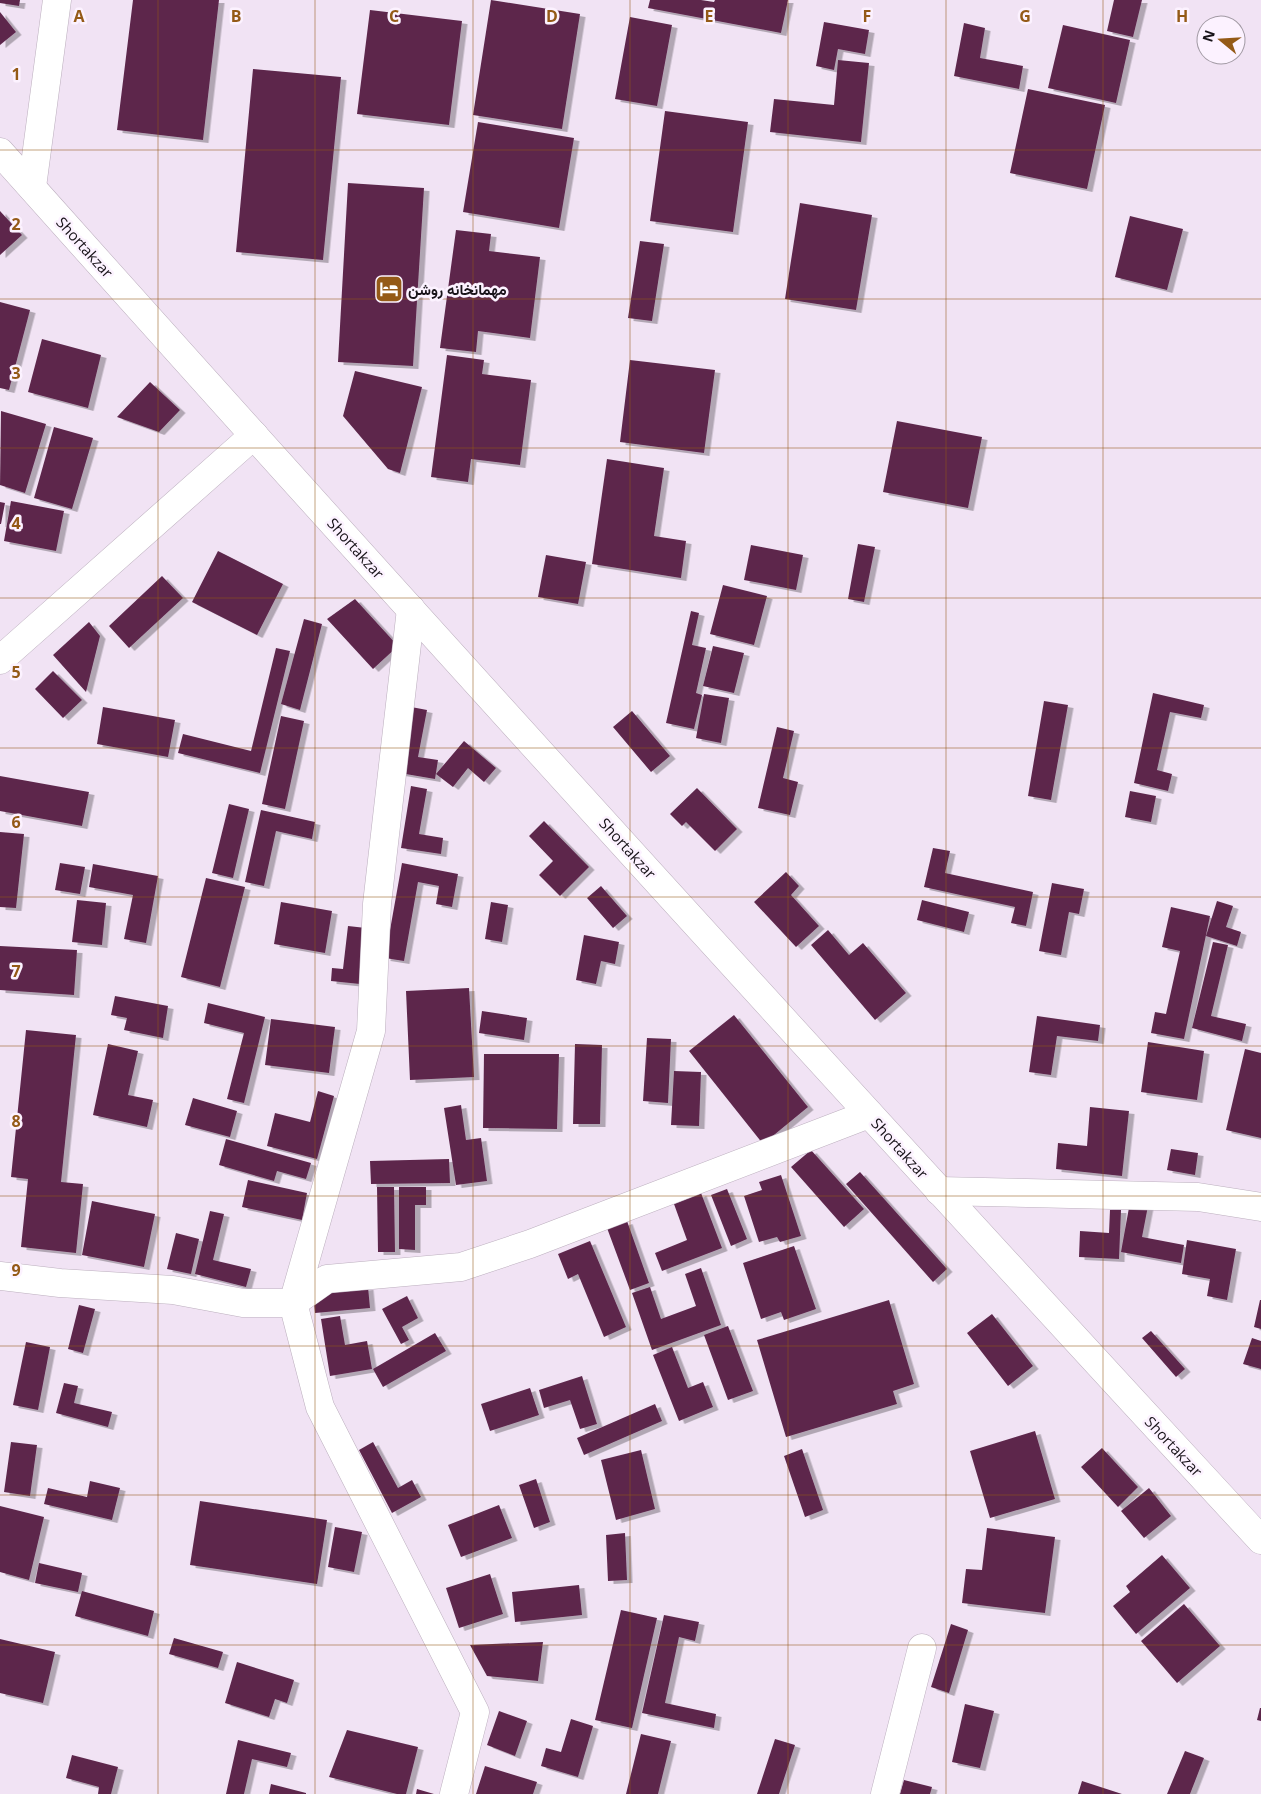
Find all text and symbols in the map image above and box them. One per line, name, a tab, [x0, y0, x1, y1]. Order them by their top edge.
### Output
text: A	[73, 5, 85, 27]
text: B	[231, 5, 241, 27]
text: C	[389, 5, 399, 27]
text: D	[546, 5, 558, 27]
text: E	[705, 5, 714, 27]
text: F	[863, 5, 871, 27]
text: G	[1019, 5, 1031, 27]
text: H	[1176, 5, 1188, 27]
north arrow	[1196, 15, 1246, 65]
text: N	[1197, 27, 1219, 44]
text: 1	[11, 63, 21, 85]
street label: Shortakzar	[52, 212, 118, 282]
text: 2	[11, 213, 21, 235]
hotel icon: مهمانخانه روشن	[374, 274, 404, 304]
place label: مهمانخانه روشن	[408, 279, 507, 299]
text: 3	[11, 362, 21, 384]
text: 4	[11, 512, 21, 534]
street label: Shortakzar	[323, 513, 389, 583]
text: 5	[11, 661, 21, 683]
text: 6	[11, 811, 21, 833]
street label: Shortakzar	[595, 813, 661, 883]
text: 7	[11, 960, 21, 982]
text: 8	[11, 1110, 21, 1132]
street label: Shortakzar	[867, 1113, 933, 1183]
text: 9	[11, 1259, 21, 1281]
street label: Shortakzar	[1141, 1412, 1207, 1480]

